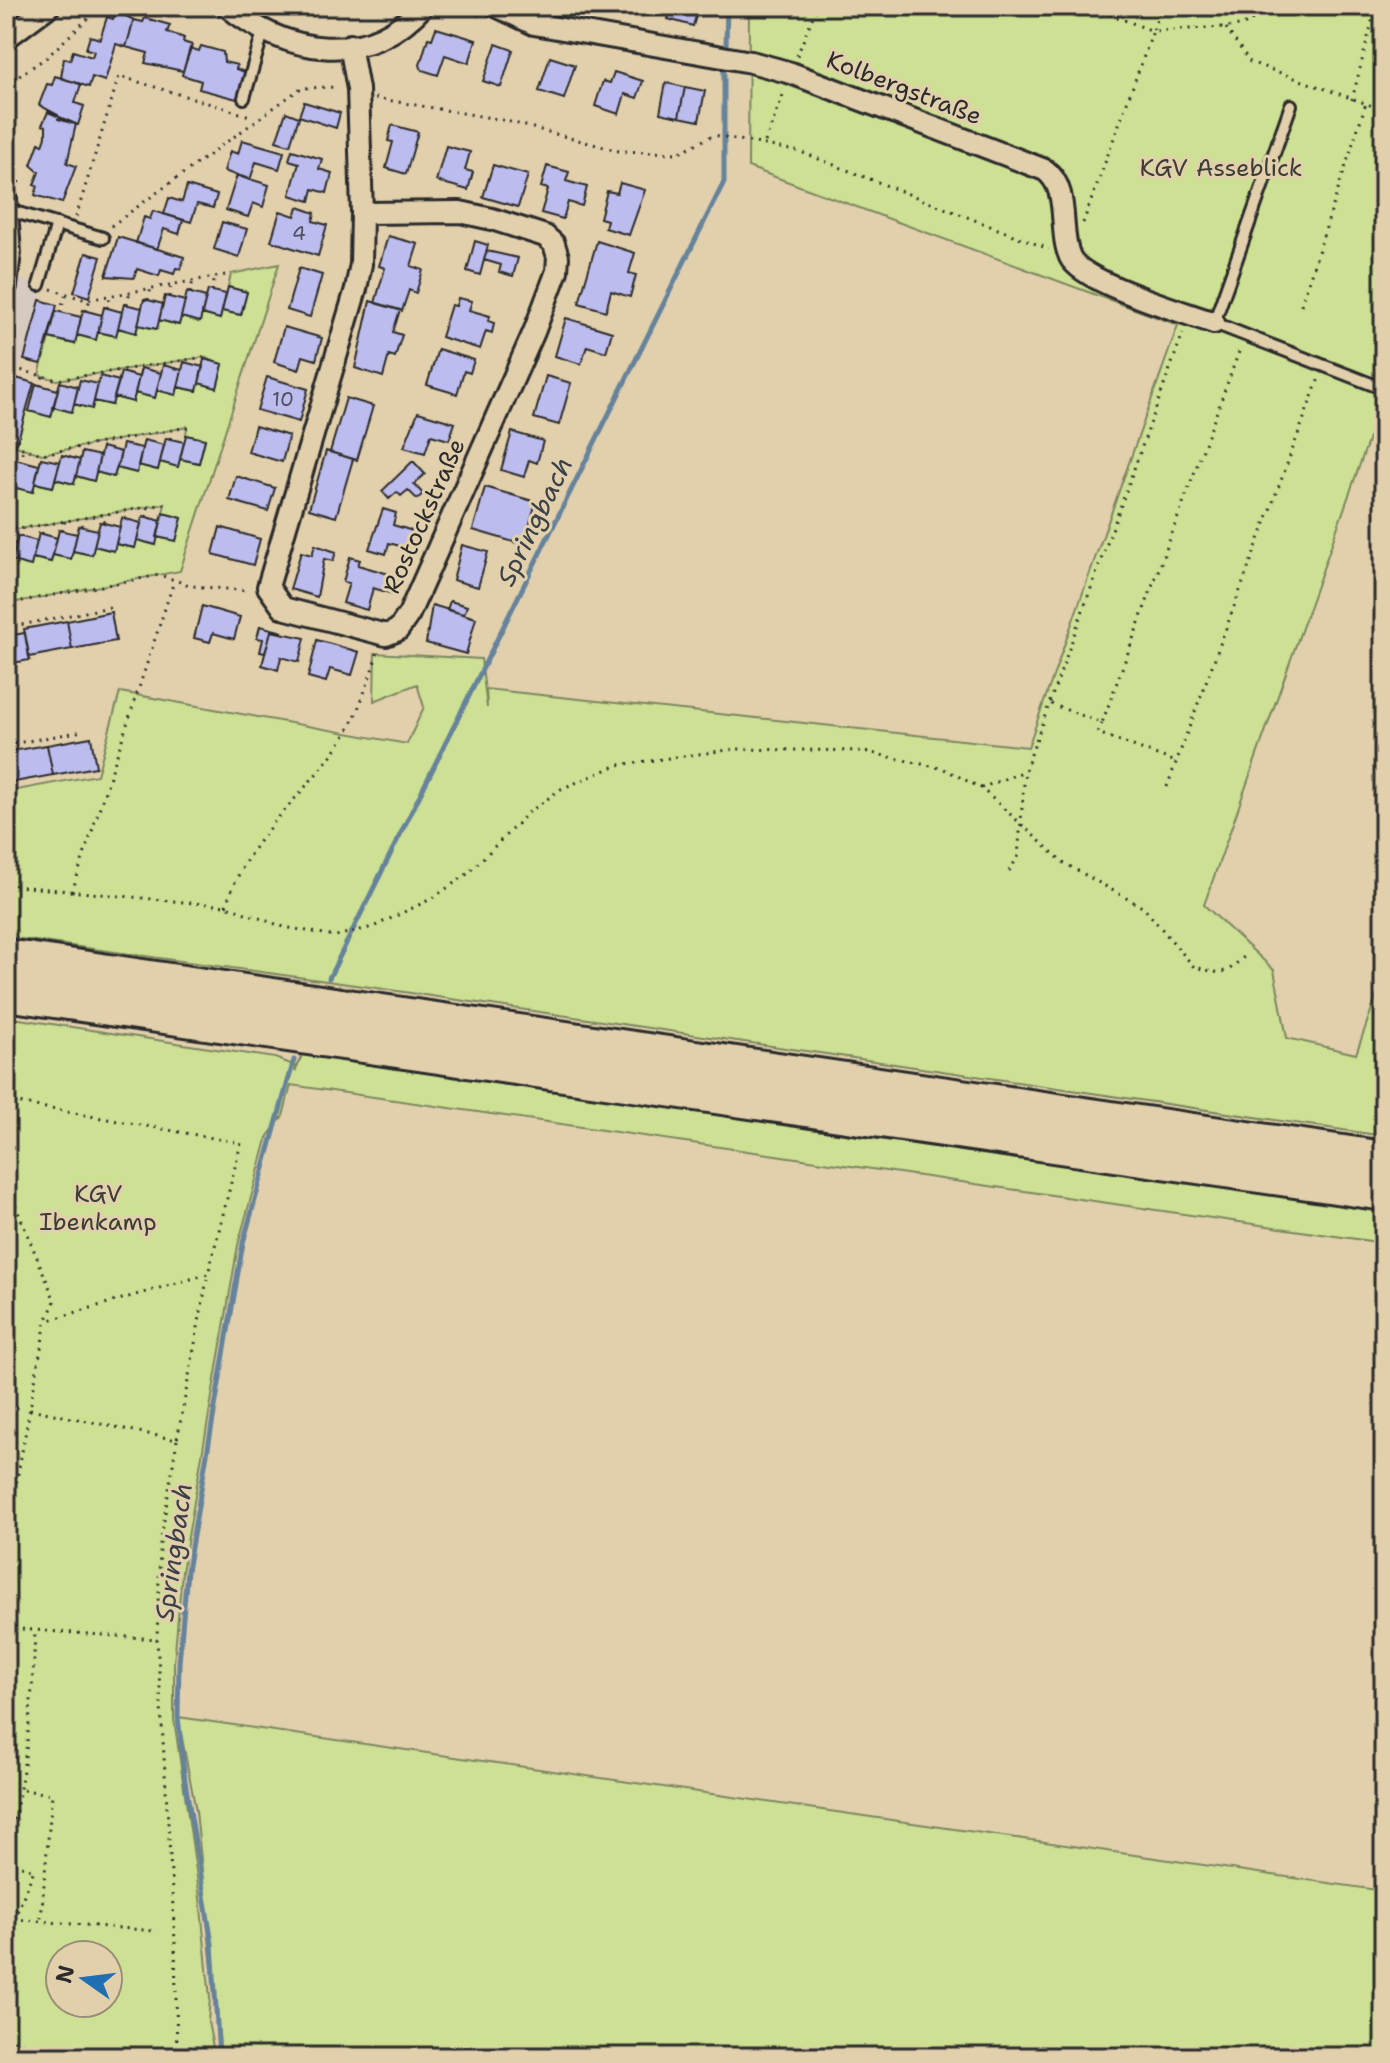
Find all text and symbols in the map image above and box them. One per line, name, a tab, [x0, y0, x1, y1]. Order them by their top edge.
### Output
street label: Kolbergstraße	[822, 44, 986, 132]
park label: KGV Asseblick	[1140, 152, 1302, 184]
house number: 4	[292, 220, 306, 246]
house number: 10	[272, 386, 294, 412]
street label: Rostockstraße	[376, 433, 472, 599]
water label: Springbach	[488, 451, 580, 591]
park label: KGV Ibenkamp	[39, 1178, 157, 1238]
water label: Springbach	[146, 1481, 200, 1623]
north arrow	[44, 1939, 124, 2019]
text: N	[49, 1962, 81, 1986]

